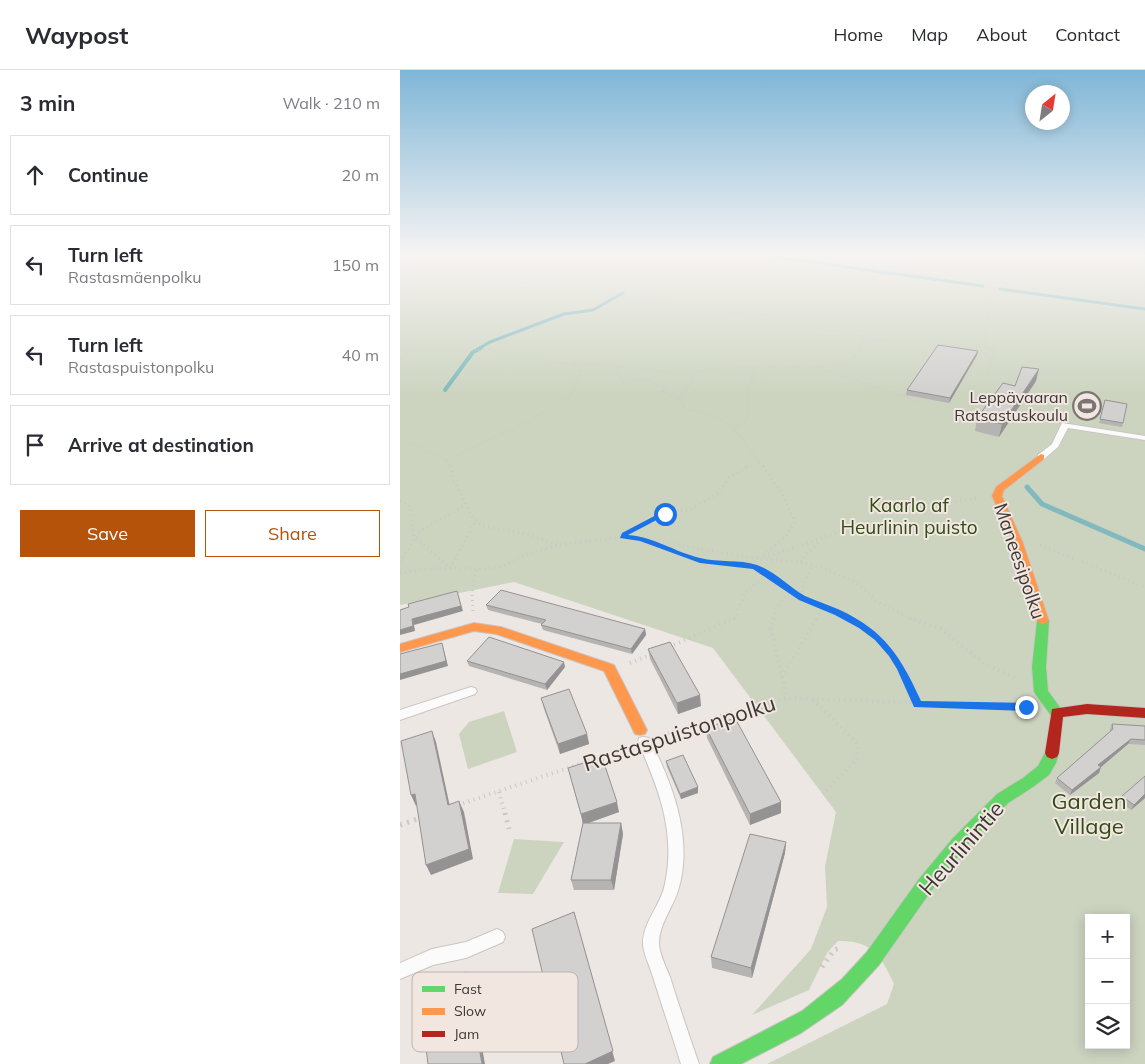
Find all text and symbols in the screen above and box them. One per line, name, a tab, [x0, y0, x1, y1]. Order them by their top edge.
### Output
text: Waypost	[25, 20, 128, 50]
text: Home	[833, 23, 883, 46]
text: Map	[911, 23, 948, 46]
text: About	[976, 23, 1027, 46]
text: Contact	[1055, 23, 1120, 46]
north arrow	[1025, 85, 1070, 130]
text: 3 min	[20, 90, 75, 116]
text: Walk · 210 m	[282, 93, 380, 113]
icon: ahead	[21, 161, 49, 189]
text: Continue	[68, 163, 148, 187]
text: 20 m	[342, 165, 379, 185]
text: Turn left	[68, 243, 143, 267]
icon: left	[21, 251, 49, 279]
text: 150 m	[332, 255, 379, 275]
text: Rastasmäenpolku	[68, 267, 201, 287]
text: Turn left	[68, 333, 143, 357]
icon: left	[21, 341, 49, 369]
text: 40 m	[342, 345, 379, 365]
text: Rastaspuistonpolku	[68, 357, 214, 377]
place label: Leppävaaran Ratsastuskoulu	[954, 387, 1068, 425]
sports icon: Leppävaaran Ratsastuskoulu	[1072, 391, 1102, 421]
icon: arrive	[21, 431, 49, 459]
text: Arrive at destination	[68, 433, 254, 457]
park label: Kaarlo af Heurlinin puisto	[840, 493, 978, 539]
street label: Maneesipolku	[989, 500, 1051, 622]
route start	[654, 503, 677, 526]
button: Save	[20, 510, 195, 557]
button: Share	[205, 510, 380, 557]
street label: Rastaspuistonpolku	[579, 689, 779, 777]
route end	[1015, 696, 1038, 719]
park label: Garden Village	[1051, 787, 1127, 840]
street label: Heurlinintie	[912, 795, 1010, 901]
map controls	[1085, 914, 1130, 1049]
button: +	[1085, 914, 1130, 959]
button: −	[1085, 959, 1130, 1004]
legend	[412, 972, 578, 1052]
text: Fast	[454, 980, 482, 998]
text: Slow	[454, 1002, 486, 1020]
button: layers	[1085, 1004, 1130, 1049]
text: Jam	[454, 1025, 479, 1043]

